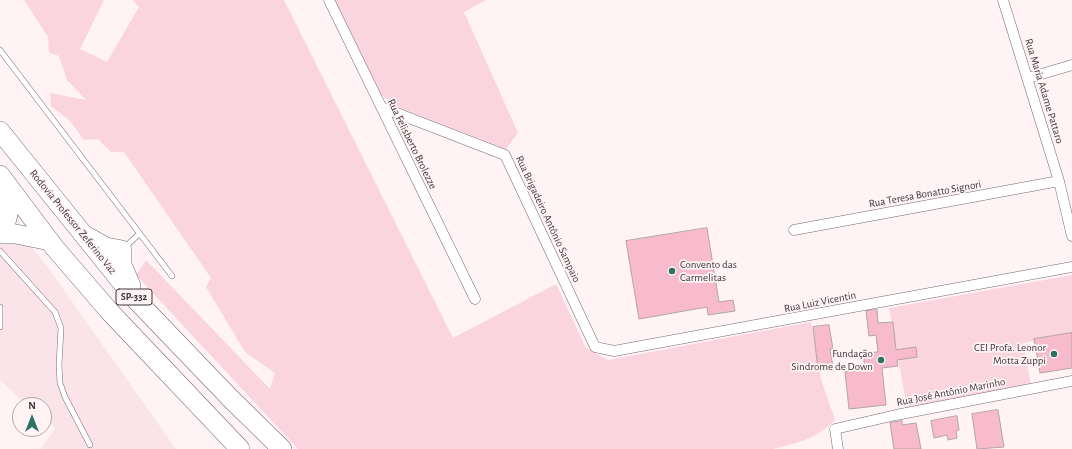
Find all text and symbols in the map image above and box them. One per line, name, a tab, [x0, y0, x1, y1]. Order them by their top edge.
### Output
street label: Rua Maria Adame Pattaro	[1022, 37, 1066, 145]
street label: Rua Felisberto Brolezze	[384, 97, 440, 191]
street label: Rua Brigadeiro Antônio Sampaio	[513, 153, 583, 285]
street label: Rodovia Professor Zeferino Vaz	[27, 167, 119, 277]
street label: Rua Teresa Bonatto Signori	[868, 178, 982, 210]
place label: Convento das Carmelitas	[680, 258, 737, 284]
marker: Convento das Carmelitas	[667, 266, 677, 276]
road number: SP-332	[116, 289, 152, 305]
street label: Rua Luiz Vicentin	[783, 289, 857, 315]
place label: CEI Profa. Leonor Motta Zuppi	[974, 341, 1046, 367]
place label: Fundação Sindrome de Down	[791, 347, 873, 373]
marker: CEI Profa. Leonor Motta Zuppi	[1049, 349, 1059, 359]
marker: Fundação Sindrome de Down	[876, 355, 886, 365]
street label: Rua José Antônio Marinho	[895, 375, 1007, 409]
north arrow	[12, 397, 52, 437]
text: N	[28, 400, 36, 411]

